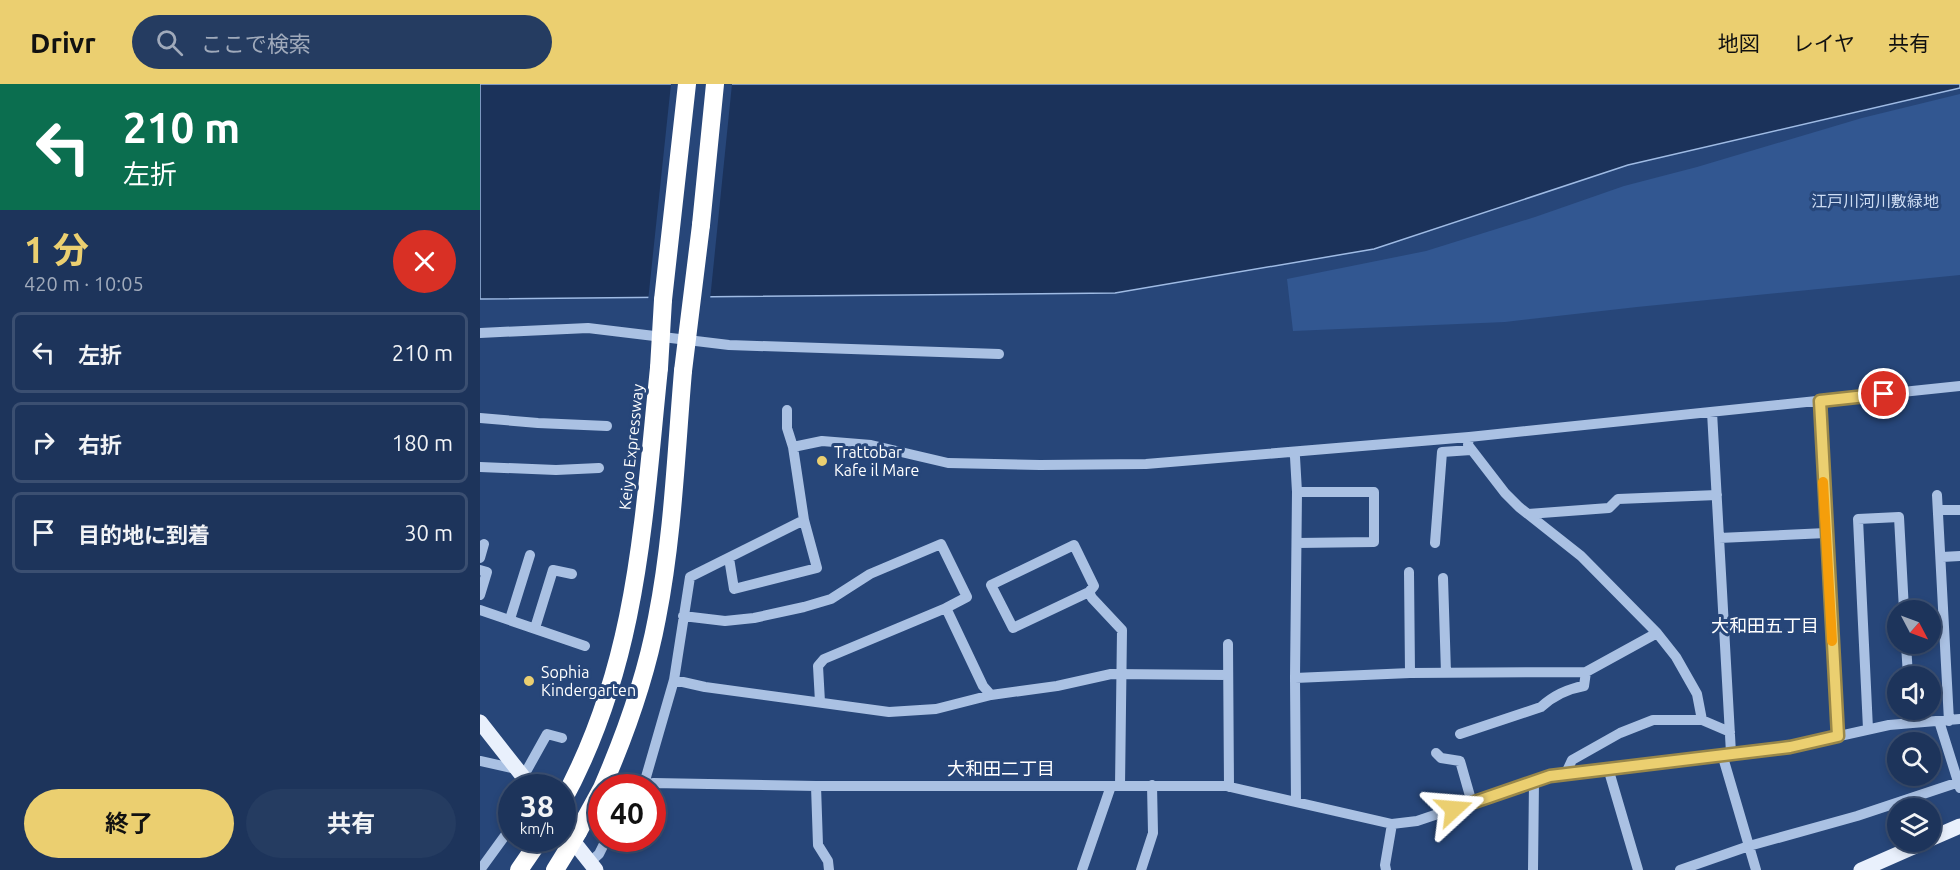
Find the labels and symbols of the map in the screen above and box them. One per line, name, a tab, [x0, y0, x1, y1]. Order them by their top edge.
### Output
park label: 江戸川河川敷緑地	[1811, 192, 1939, 210]
pin	[1858, 368, 1909, 419]
street label: Keiyo Expressway	[615, 383, 647, 511]
place label: Trattobar Kafe il Mare	[834, 443, 919, 479]
marker: Trattobar Kafe il Mare	[815, 454, 829, 468]
north arrow	[1887, 600, 1941, 654]
district label: 大和田五丁目	[1711, 615, 1819, 635]
place label: Sophia Kindergarten	[541, 663, 636, 699]
marker: Sophia Kindergarten	[522, 674, 536, 688]
district label: 大和田二丁目	[947, 758, 1055, 778]
speed limit sign: 40	[588, 774, 666, 852]
position arrow	[1422, 777, 1486, 841]

